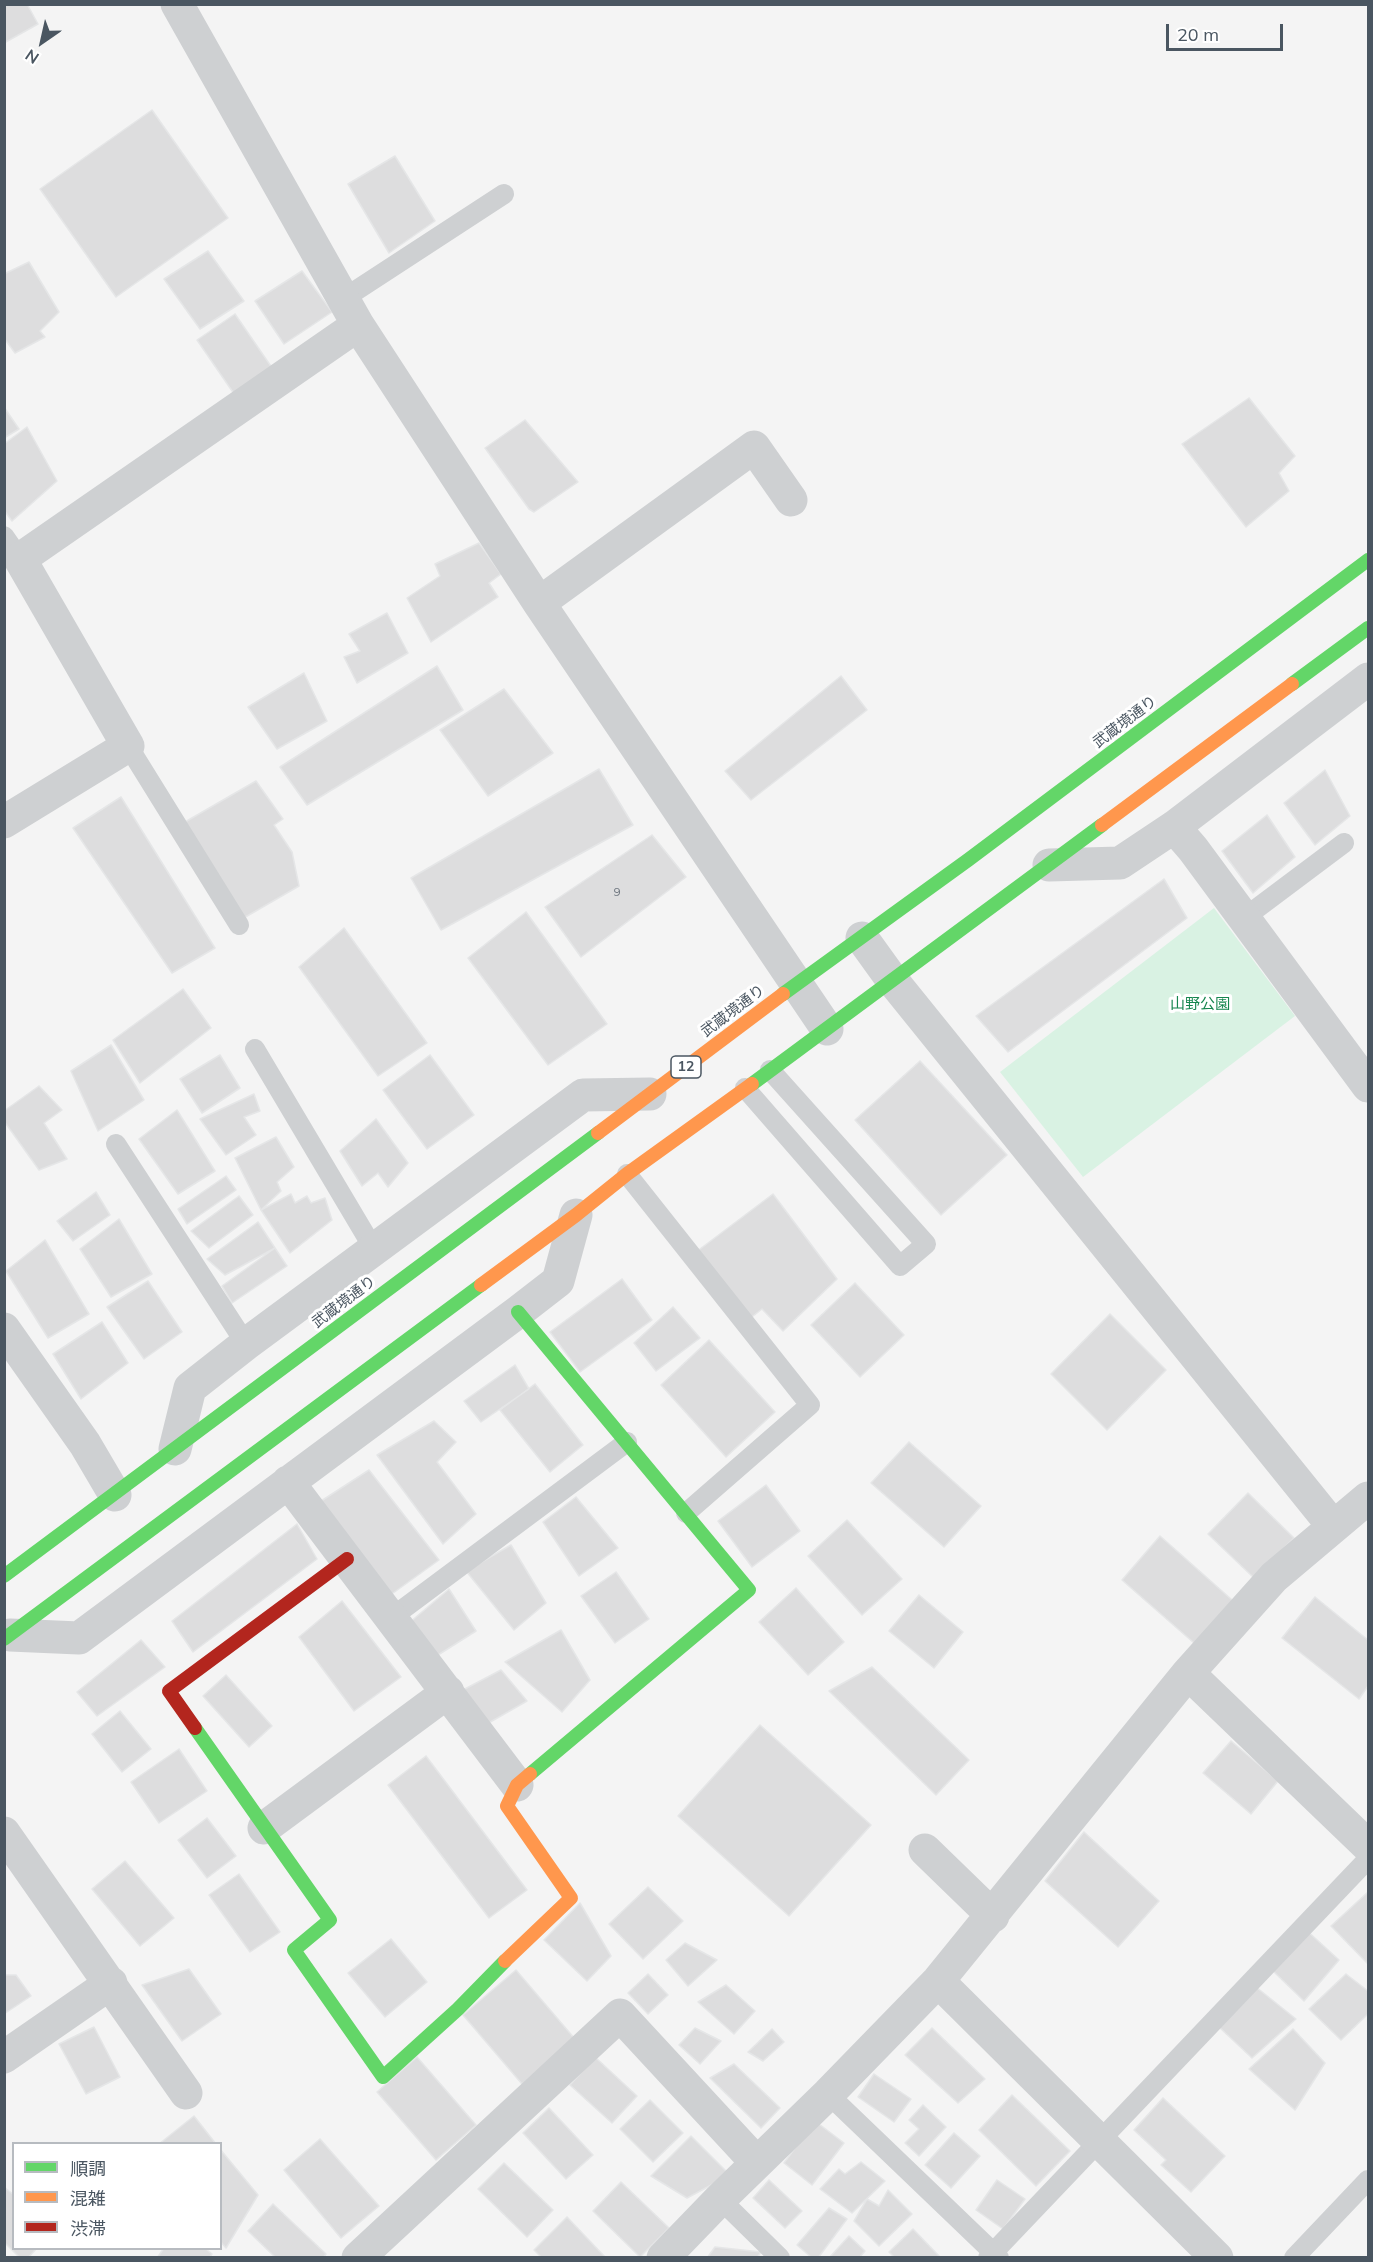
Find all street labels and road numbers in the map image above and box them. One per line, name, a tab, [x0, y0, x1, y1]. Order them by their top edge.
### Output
street label: 武蔵境通り	[1090, 692, 1160, 752]
street label: 武蔵境通り	[698, 981, 768, 1041]
road number: 12	[671, 1056, 701, 1078]
street label: 武蔵境通り	[309, 1272, 379, 1332]

